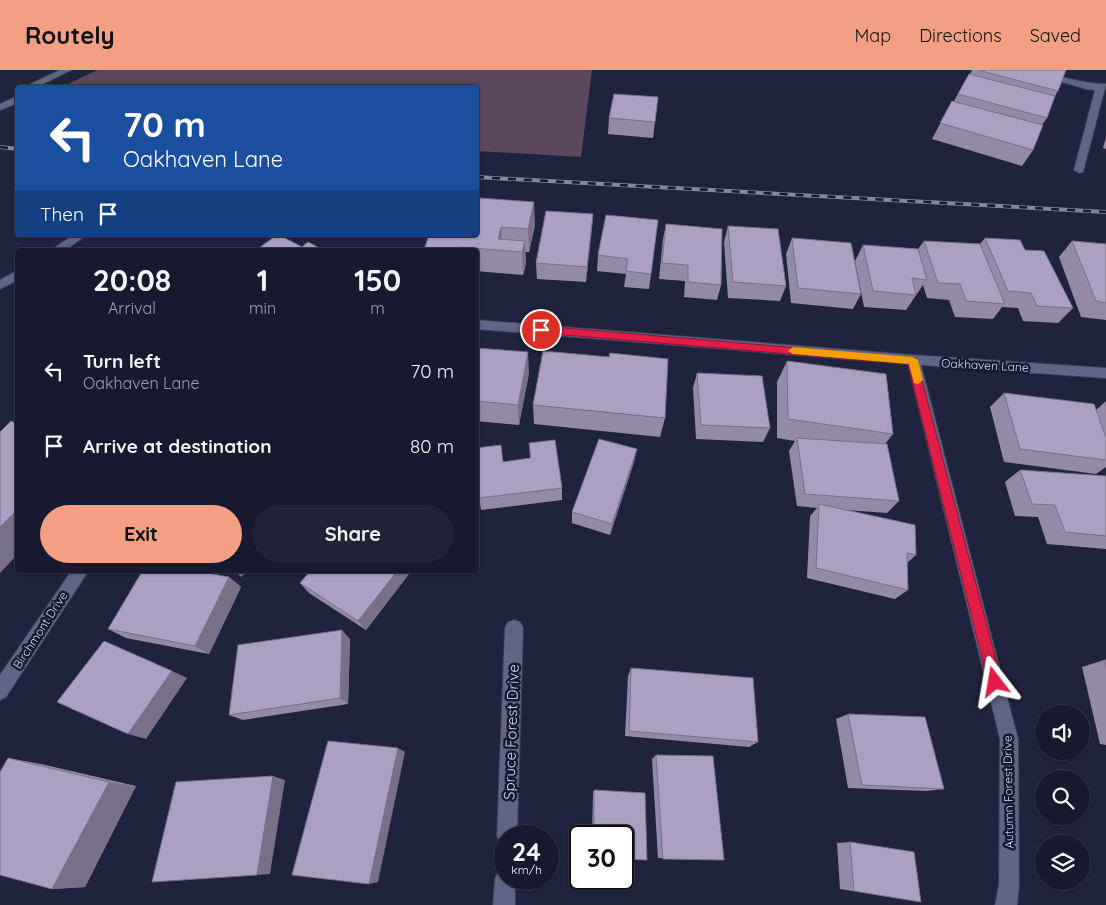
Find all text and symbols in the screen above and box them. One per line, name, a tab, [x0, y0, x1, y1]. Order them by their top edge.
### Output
text: Routely	[25, 20, 115, 50]
text: Map	[854, 24, 891, 47]
text: Directions	[919, 24, 1002, 47]
text: Saved	[1030, 24, 1081, 47]
text: 70 m	[123, 102, 206, 146]
icon: left	[40, 105, 105, 170]
text: Oakhaven Lane	[123, 145, 283, 173]
icon: arrive	[94, 200, 122, 228]
text: Then	[40, 202, 84, 226]
text: 20:08	[93, 261, 171, 299]
text: 1	[257, 261, 268, 299]
text: 150	[354, 261, 401, 299]
text: Arrival	[108, 298, 156, 318]
text: min	[249, 298, 276, 318]
text: m	[370, 298, 385, 318]
pin	[520, 309, 562, 351]
icon: arrive	[527, 316, 555, 344]
text: Turn left	[83, 349, 161, 373]
street label: Oakhaven Lane	[941, 355, 1029, 375]
icon: left	[40, 357, 68, 385]
text: 70 m	[410, 359, 454, 383]
text: Oakhaven Lane	[83, 373, 200, 393]
icon: arrive	[40, 432, 68, 460]
text: Arrive at destination	[83, 434, 272, 458]
text: 80 m	[410, 434, 454, 458]
button: Exit	[40, 505, 242, 563]
button: Share	[252, 505, 454, 563]
street label: Birchmont Drive	[9, 588, 71, 671]
position arrow	[968, 655, 1020, 707]
street label: Spruce Forest Drive	[499, 664, 523, 800]
map controls	[1035, 705, 1090, 890]
button: sound	[1035, 705, 1090, 760]
street label: Autumn Forest Drive	[1000, 735, 1016, 849]
button: search	[1035, 770, 1090, 825]
speed limit sign: 30	[569, 825, 634, 890]
button: layers	[1035, 835, 1090, 890]
text: 24	[512, 836, 541, 867]
text: km/h	[511, 862, 542, 877]

